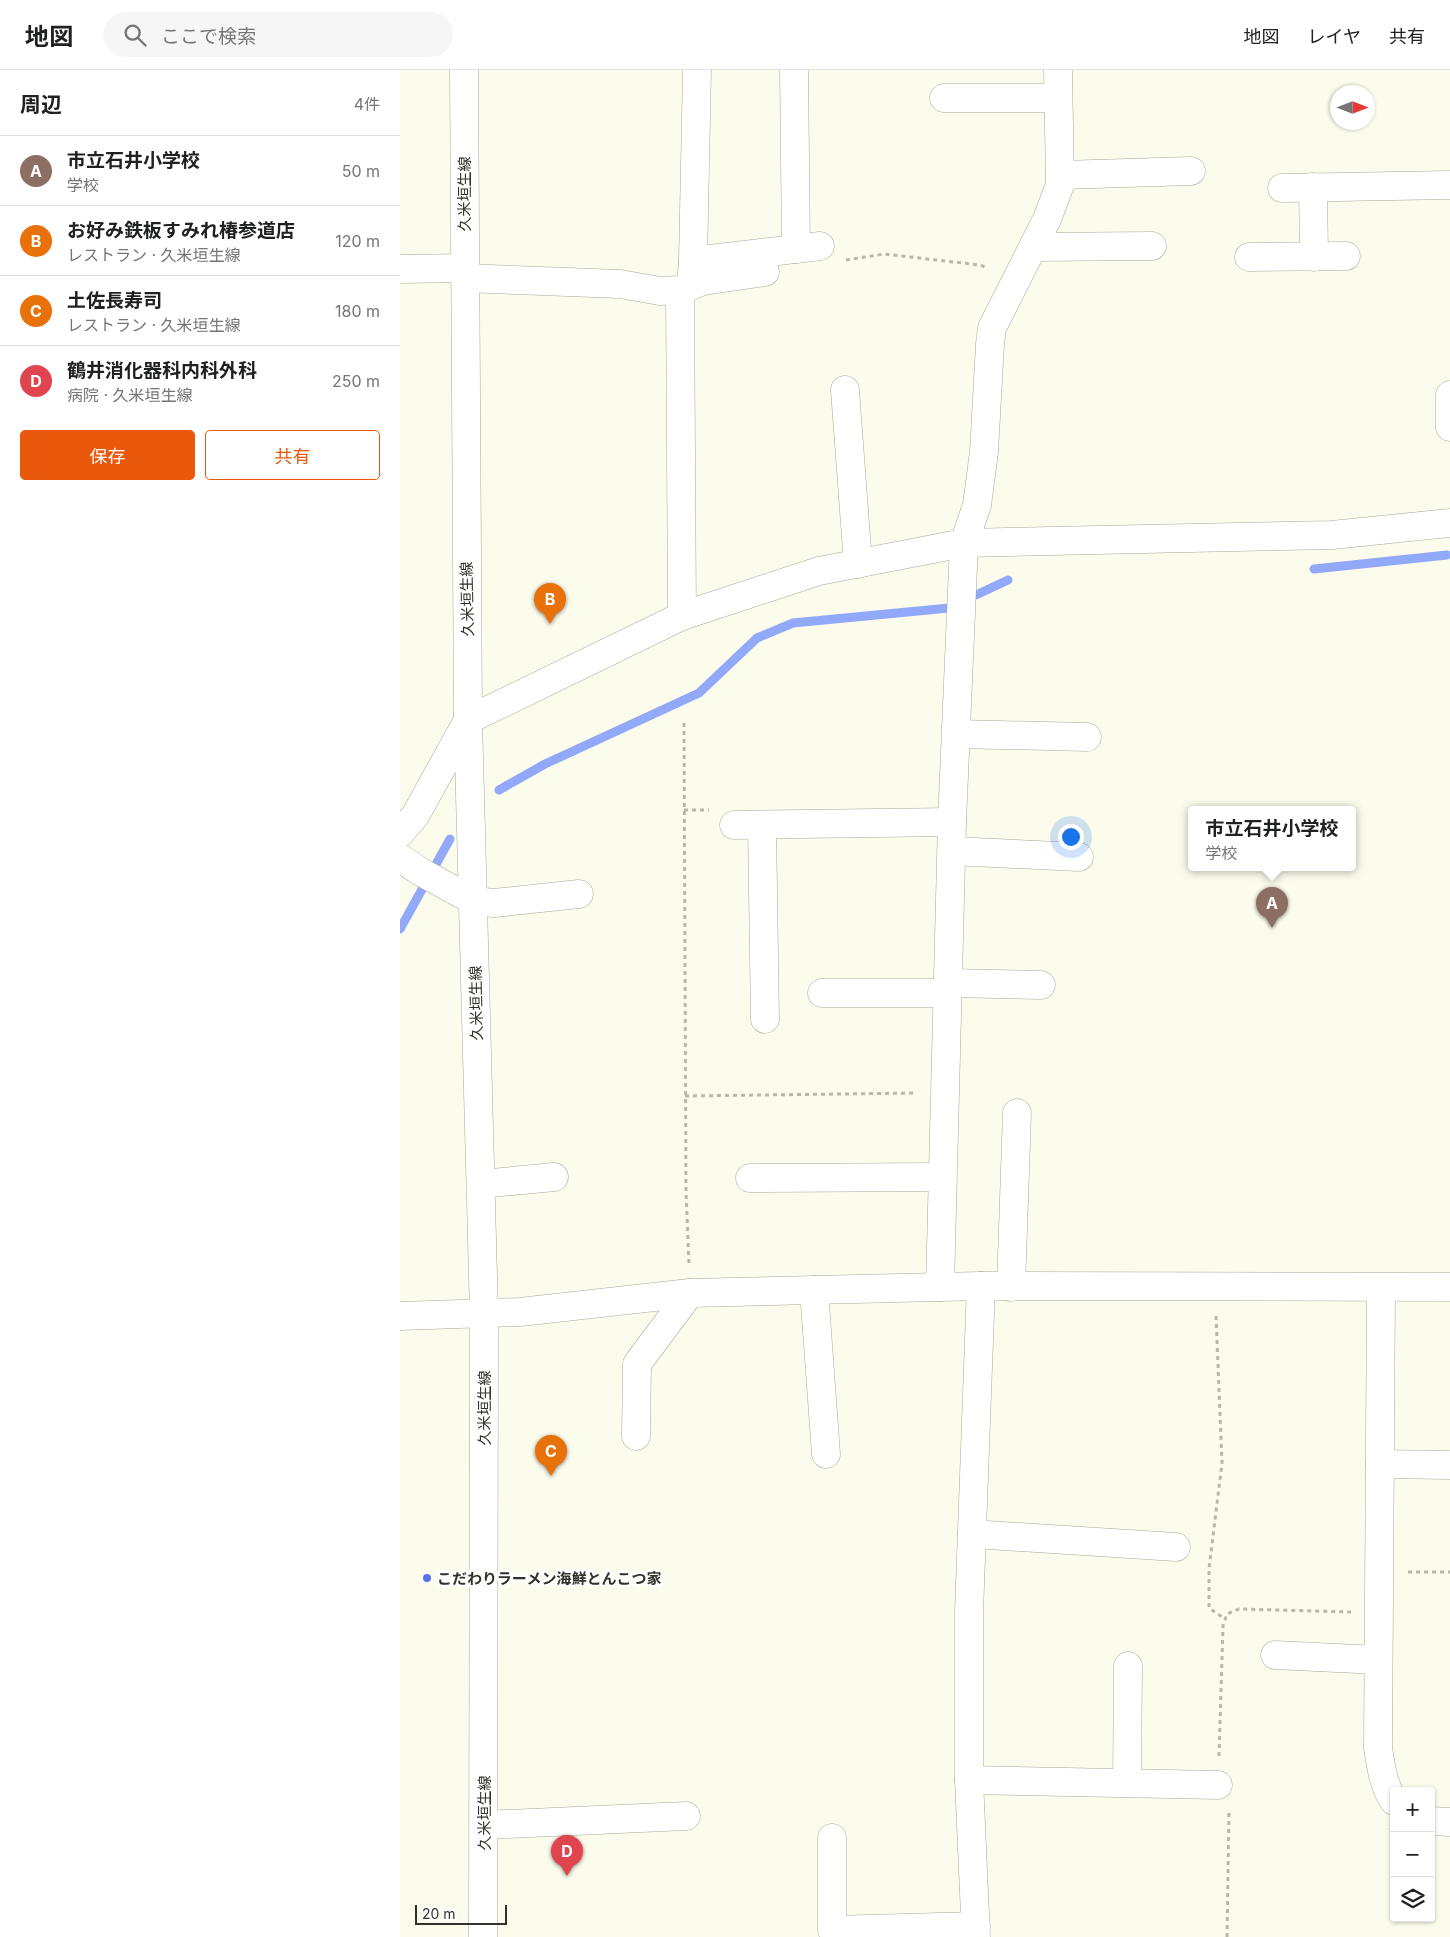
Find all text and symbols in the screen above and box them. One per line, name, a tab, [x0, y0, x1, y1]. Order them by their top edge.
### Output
search box	[103, 12, 453, 57]
icon: search	[121, 21, 149, 49]
text: 地図	[25, 22, 73, 51]
text: ここで検索	[161, 25, 256, 48]
text: 地図	[1244, 26, 1280, 47]
text: レイヤ	[1308, 26, 1361, 47]
text: 共有	[1389, 26, 1425, 47]
north arrow	[1330, 85, 1375, 130]
text: 周辺	[20, 92, 62, 117]
text: 4件	[354, 94, 380, 114]
text: 市立石井小学校	[67, 149, 200, 172]
street label: 久米垣生線	[455, 156, 474, 232]
text: A	[30, 161, 42, 181]
text: 50 m	[342, 161, 380, 181]
text: 学校	[67, 175, 99, 195]
text: お好み鉄板すみれ椿参道店	[67, 219, 295, 242]
text: B	[31, 231, 41, 251]
text: 120 m	[335, 231, 380, 251]
text: レストラン · 久米垣生線	[67, 245, 241, 265]
text: 土佐長寿司	[67, 289, 162, 312]
text: C	[30, 301, 42, 321]
text: 180 m	[335, 301, 380, 321]
text: レストラン · 久米垣生線	[67, 315, 241, 335]
text: 鶴井消化器科内科外科	[67, 359, 257, 382]
text: D	[30, 371, 42, 391]
text: 250 m	[332, 371, 380, 391]
text: 病院 · 久米垣生線	[67, 385, 193, 405]
button: 保存	[20, 430, 195, 480]
button: 共有	[205, 430, 380, 480]
street label: 久米垣生線	[457, 561, 477, 637]
pin: B	[534, 583, 566, 624]
popup	[1188, 806, 1356, 871]
text: 市立石井小学校	[1205, 817, 1339, 840]
your location	[1058, 824, 1084, 850]
text: 学校	[1205, 843, 1238, 863]
pin: A	[1256, 887, 1288, 928]
street label: 久米垣生線	[466, 965, 486, 1041]
street label: 久米垣生線	[475, 1370, 494, 1446]
pin: C	[535, 1435, 567, 1476]
place label: こだわりラーメン海鮮とんこつ家	[437, 1569, 661, 1588]
marker: こだわりラーメン海鮮とんこつ家	[421, 1572, 433, 1584]
street label: 久米垣生線	[475, 1775, 494, 1851]
map controls	[1390, 1787, 1435, 1922]
button: +	[1390, 1787, 1435, 1832]
button: −	[1390, 1832, 1435, 1877]
pin: D	[551, 1835, 583, 1876]
button: layers	[1390, 1877, 1435, 1922]
scale bar	[415, 1902, 508, 1925]
text: 20 m	[422, 1905, 456, 1922]

